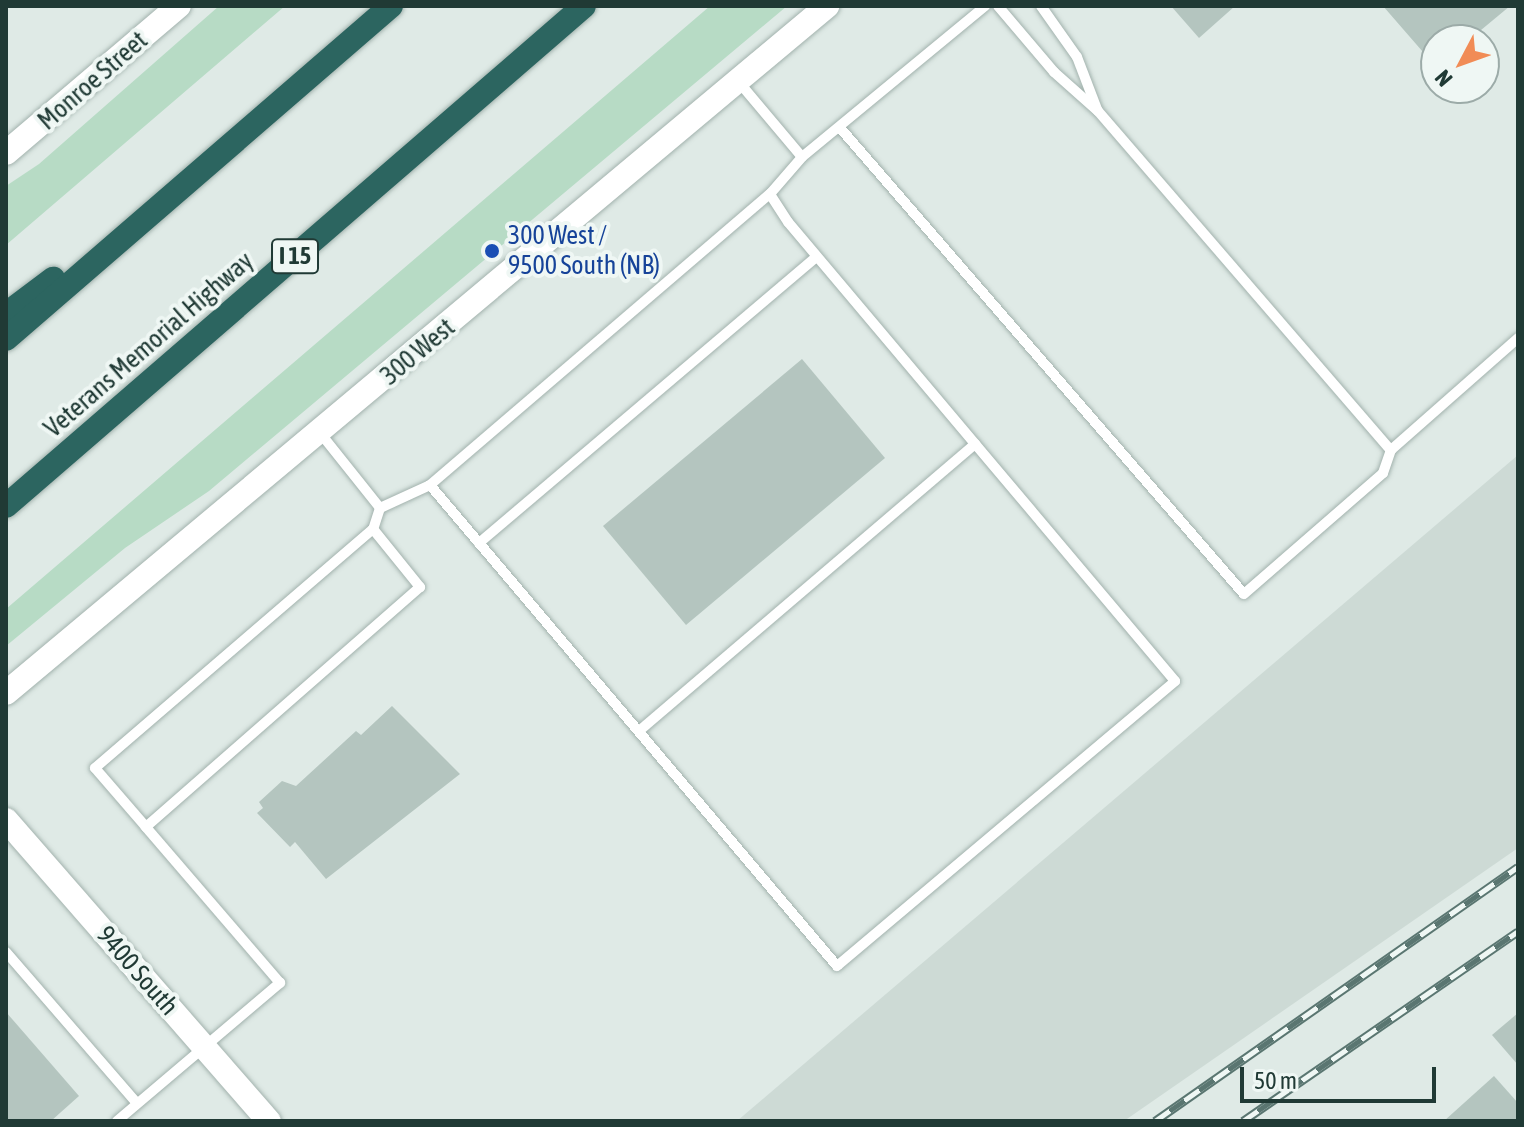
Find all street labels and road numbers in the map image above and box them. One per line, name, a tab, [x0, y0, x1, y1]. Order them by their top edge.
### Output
street label: Monroe Street	[32, 25, 154, 137]
road number: I 15	[271, 236, 319, 276]
street label: Veterans Memorial Highway	[38, 246, 260, 444]
street label: 300 West	[375, 312, 461, 392]
street label: 9400 South	[90, 920, 184, 1022]

